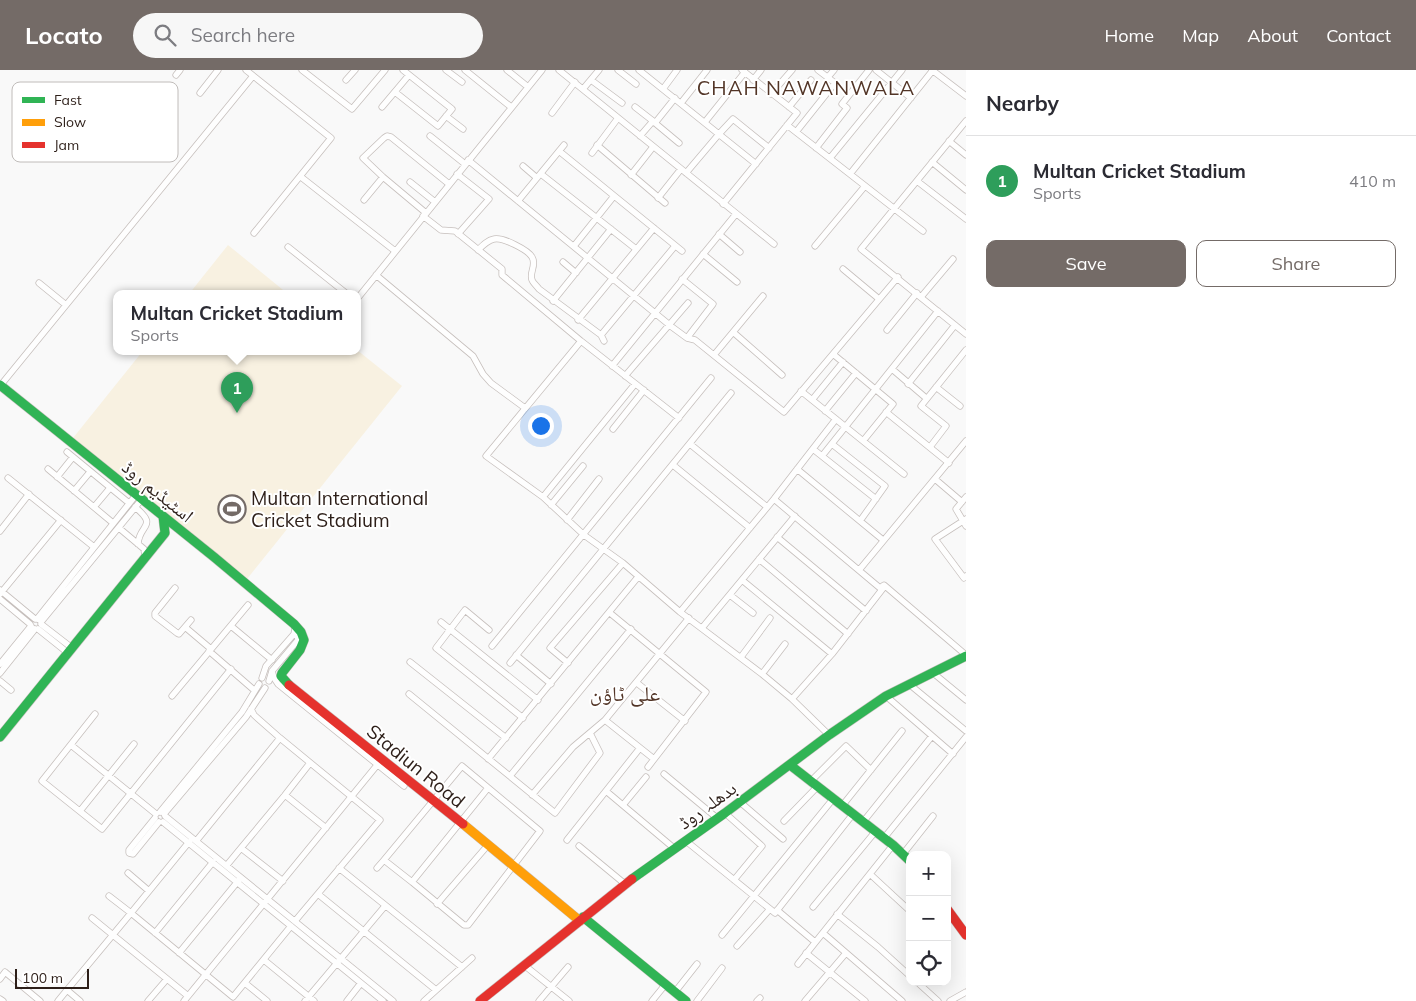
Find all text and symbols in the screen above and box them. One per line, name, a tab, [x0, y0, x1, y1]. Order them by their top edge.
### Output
search box	[133, 13, 483, 58]
text: Locato	[25, 20, 103, 50]
icon: search	[151, 21, 179, 49]
text: Search here	[191, 23, 295, 47]
text: Home	[1104, 24, 1154, 47]
text: Map	[1182, 24, 1219, 47]
text: About	[1247, 24, 1298, 47]
text: Contact	[1326, 24, 1391, 47]
district label: CHAH NAWANWALA	[697, 75, 915, 100]
legend	[12, 82, 178, 162]
text: Nearby	[986, 90, 1059, 116]
text: Fast	[54, 91, 82, 109]
text: Slow	[54, 113, 86, 131]
text: Jam	[54, 136, 79, 154]
text: Multan Cricket Stadium	[1033, 159, 1246, 183]
text: 1	[997, 171, 1007, 191]
text: 410 m	[1349, 171, 1396, 191]
text: Sports	[1033, 183, 1081, 203]
button: Save	[986, 240, 1186, 287]
button: Share	[1196, 240, 1396, 287]
popup	[113, 290, 361, 355]
text: Multan Cricket Stadium	[131, 301, 343, 325]
text: Sports	[131, 325, 179, 345]
pin: 1	[221, 372, 253, 413]
your location	[528, 413, 554, 439]
street label: اسٹیڈیم روڈ	[117, 455, 199, 528]
place label: Multan International Cricket Stadium	[251, 486, 428, 532]
sports icon: Multan International Cricket Stadium	[217, 494, 247, 524]
district label: علی ٹاؤن	[590, 680, 661, 707]
street label: Stadiun Road	[362, 719, 470, 813]
street label: بدھلہ روڈ	[673, 776, 741, 834]
map controls	[906, 851, 951, 986]
button: +	[906, 851, 951, 896]
button: −	[906, 896, 951, 941]
button: locate	[906, 941, 951, 986]
scale bar	[15, 966, 89, 989]
text: 100 m	[22, 969, 63, 987]

